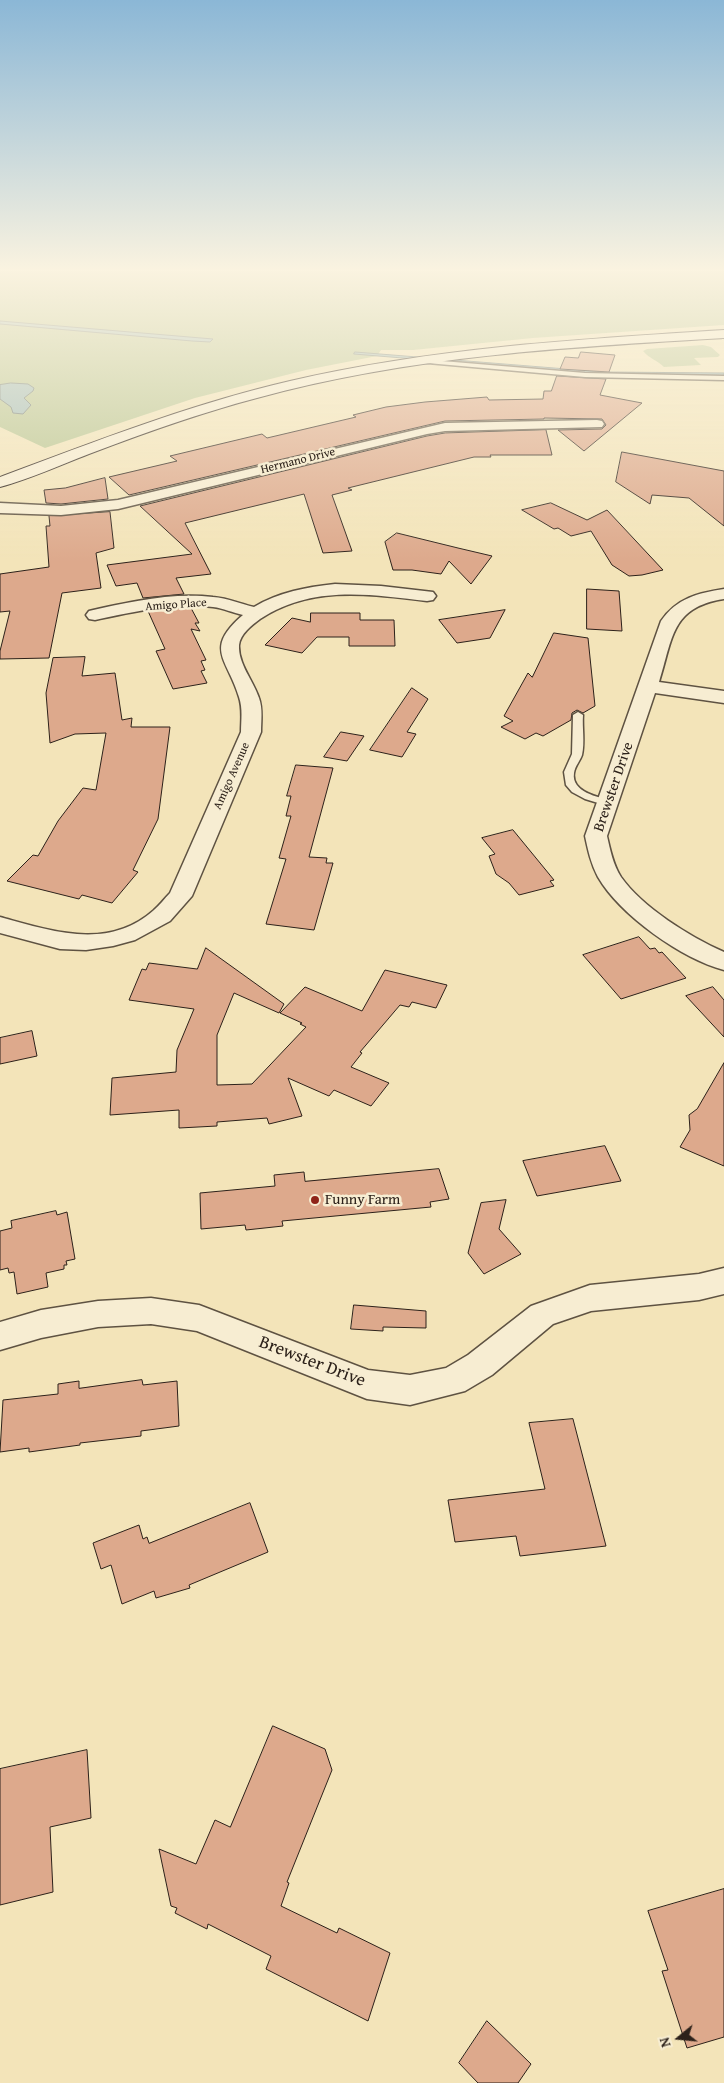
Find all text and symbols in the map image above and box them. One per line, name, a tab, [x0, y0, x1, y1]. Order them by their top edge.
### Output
street label: Hermano Drive	[259, 445, 337, 477]
street label: Amigo Place	[145, 596, 207, 614]
street label: Amigo Avenue	[211, 740, 253, 812]
street label: Brewster Drive	[590, 740, 638, 834]
place label: Funny Farm	[325, 1191, 400, 1209]
marker: Funny Farm	[309, 1194, 321, 1206]
street label: Brewster Drive	[256, 1332, 368, 1392]
north arrow	[654, 2013, 704, 2063]
text: N	[654, 2035, 676, 2050]

